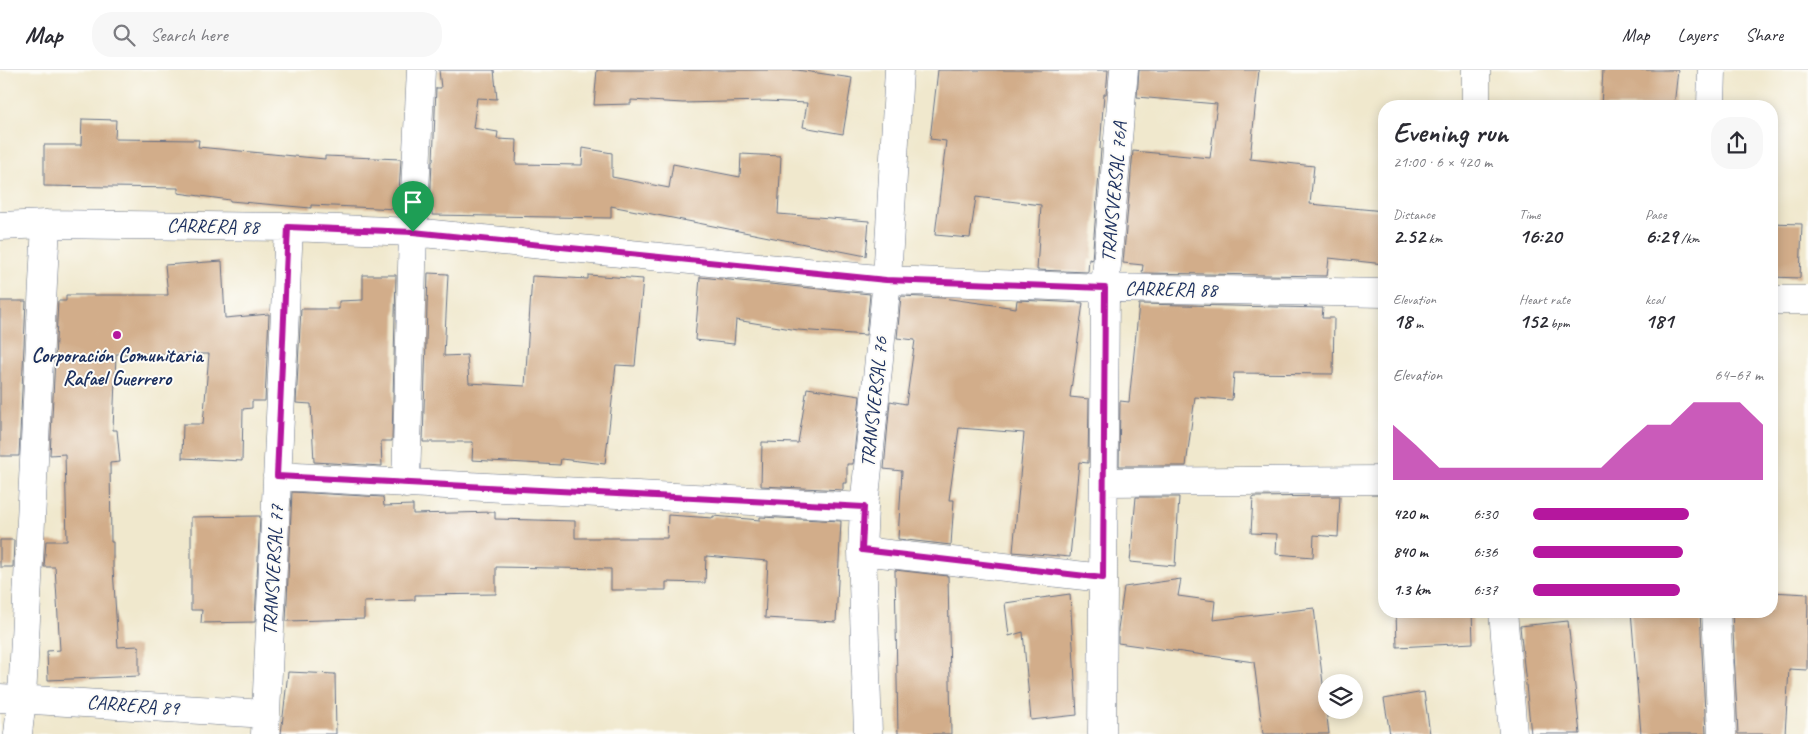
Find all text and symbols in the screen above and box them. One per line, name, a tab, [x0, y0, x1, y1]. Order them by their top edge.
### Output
search box	[92, 12, 442, 57]
text: Map	[25, 20, 62, 50]
icon: search	[110, 21, 138, 49]
text: Search here	[150, 23, 228, 47]
text: Map	[1622, 24, 1650, 46]
text: Layers	[1678, 24, 1717, 46]
text: Share	[1745, 24, 1783, 46]
text: Evening run	[1393, 115, 1508, 150]
button: share	[1711, 117, 1763, 169]
street label: TRANSVERSAL 76A	[1095, 120, 1133, 263]
text: 21:00 · 6 × 420 m	[1393, 152, 1492, 172]
pin	[392, 181, 434, 232]
icon: arrive	[399, 188, 427, 216]
text: Distance	[1393, 206, 1435, 223]
text: Time	[1519, 206, 1540, 223]
text: Pace	[1645, 206, 1667, 223]
street label: CARRERA 88	[167, 213, 261, 239]
text: 2.52	[1393, 223, 1425, 249]
text: 16:20	[1519, 223, 1561, 249]
text: 6:29	[1645, 223, 1678, 249]
text: km	[1425, 230, 1442, 247]
text: /km	[1678, 230, 1699, 247]
street label: CARRERA 88	[1125, 276, 1219, 302]
text: Elevation	[1393, 291, 1436, 308]
text: Heart rate	[1519, 291, 1570, 308]
text: kcal	[1645, 291, 1664, 308]
text: 18	[1393, 308, 1412, 334]
text: 152	[1519, 308, 1547, 334]
text: 181	[1645, 308, 1673, 334]
text: m	[1412, 315, 1423, 332]
text: bpm	[1547, 315, 1570, 332]
marker: Corporación Comunitaria Rafael Guerrero	[111, 329, 123, 341]
street label: TRANSVERSAL 76	[855, 335, 893, 468]
place label: Corporación Comunitaria Rafael Guerrero	[31, 343, 204, 391]
text: Elevation	[1393, 365, 1442, 385]
text: 64–67 m	[1714, 365, 1763, 385]
street label: TRANSVERSAL 77	[257, 503, 289, 636]
text: 420 m	[1393, 504, 1428, 524]
text: 6:30	[1473, 504, 1498, 524]
text: 840 m	[1393, 542, 1428, 562]
text: 6:36	[1473, 542, 1498, 562]
text: 1.3 km	[1393, 580, 1430, 600]
text: 6:37	[1473, 580, 1498, 600]
map controls	[1318, 674, 1363, 719]
button: layers	[1318, 674, 1363, 719]
street label: CARRERA 89	[86, 689, 182, 721]

